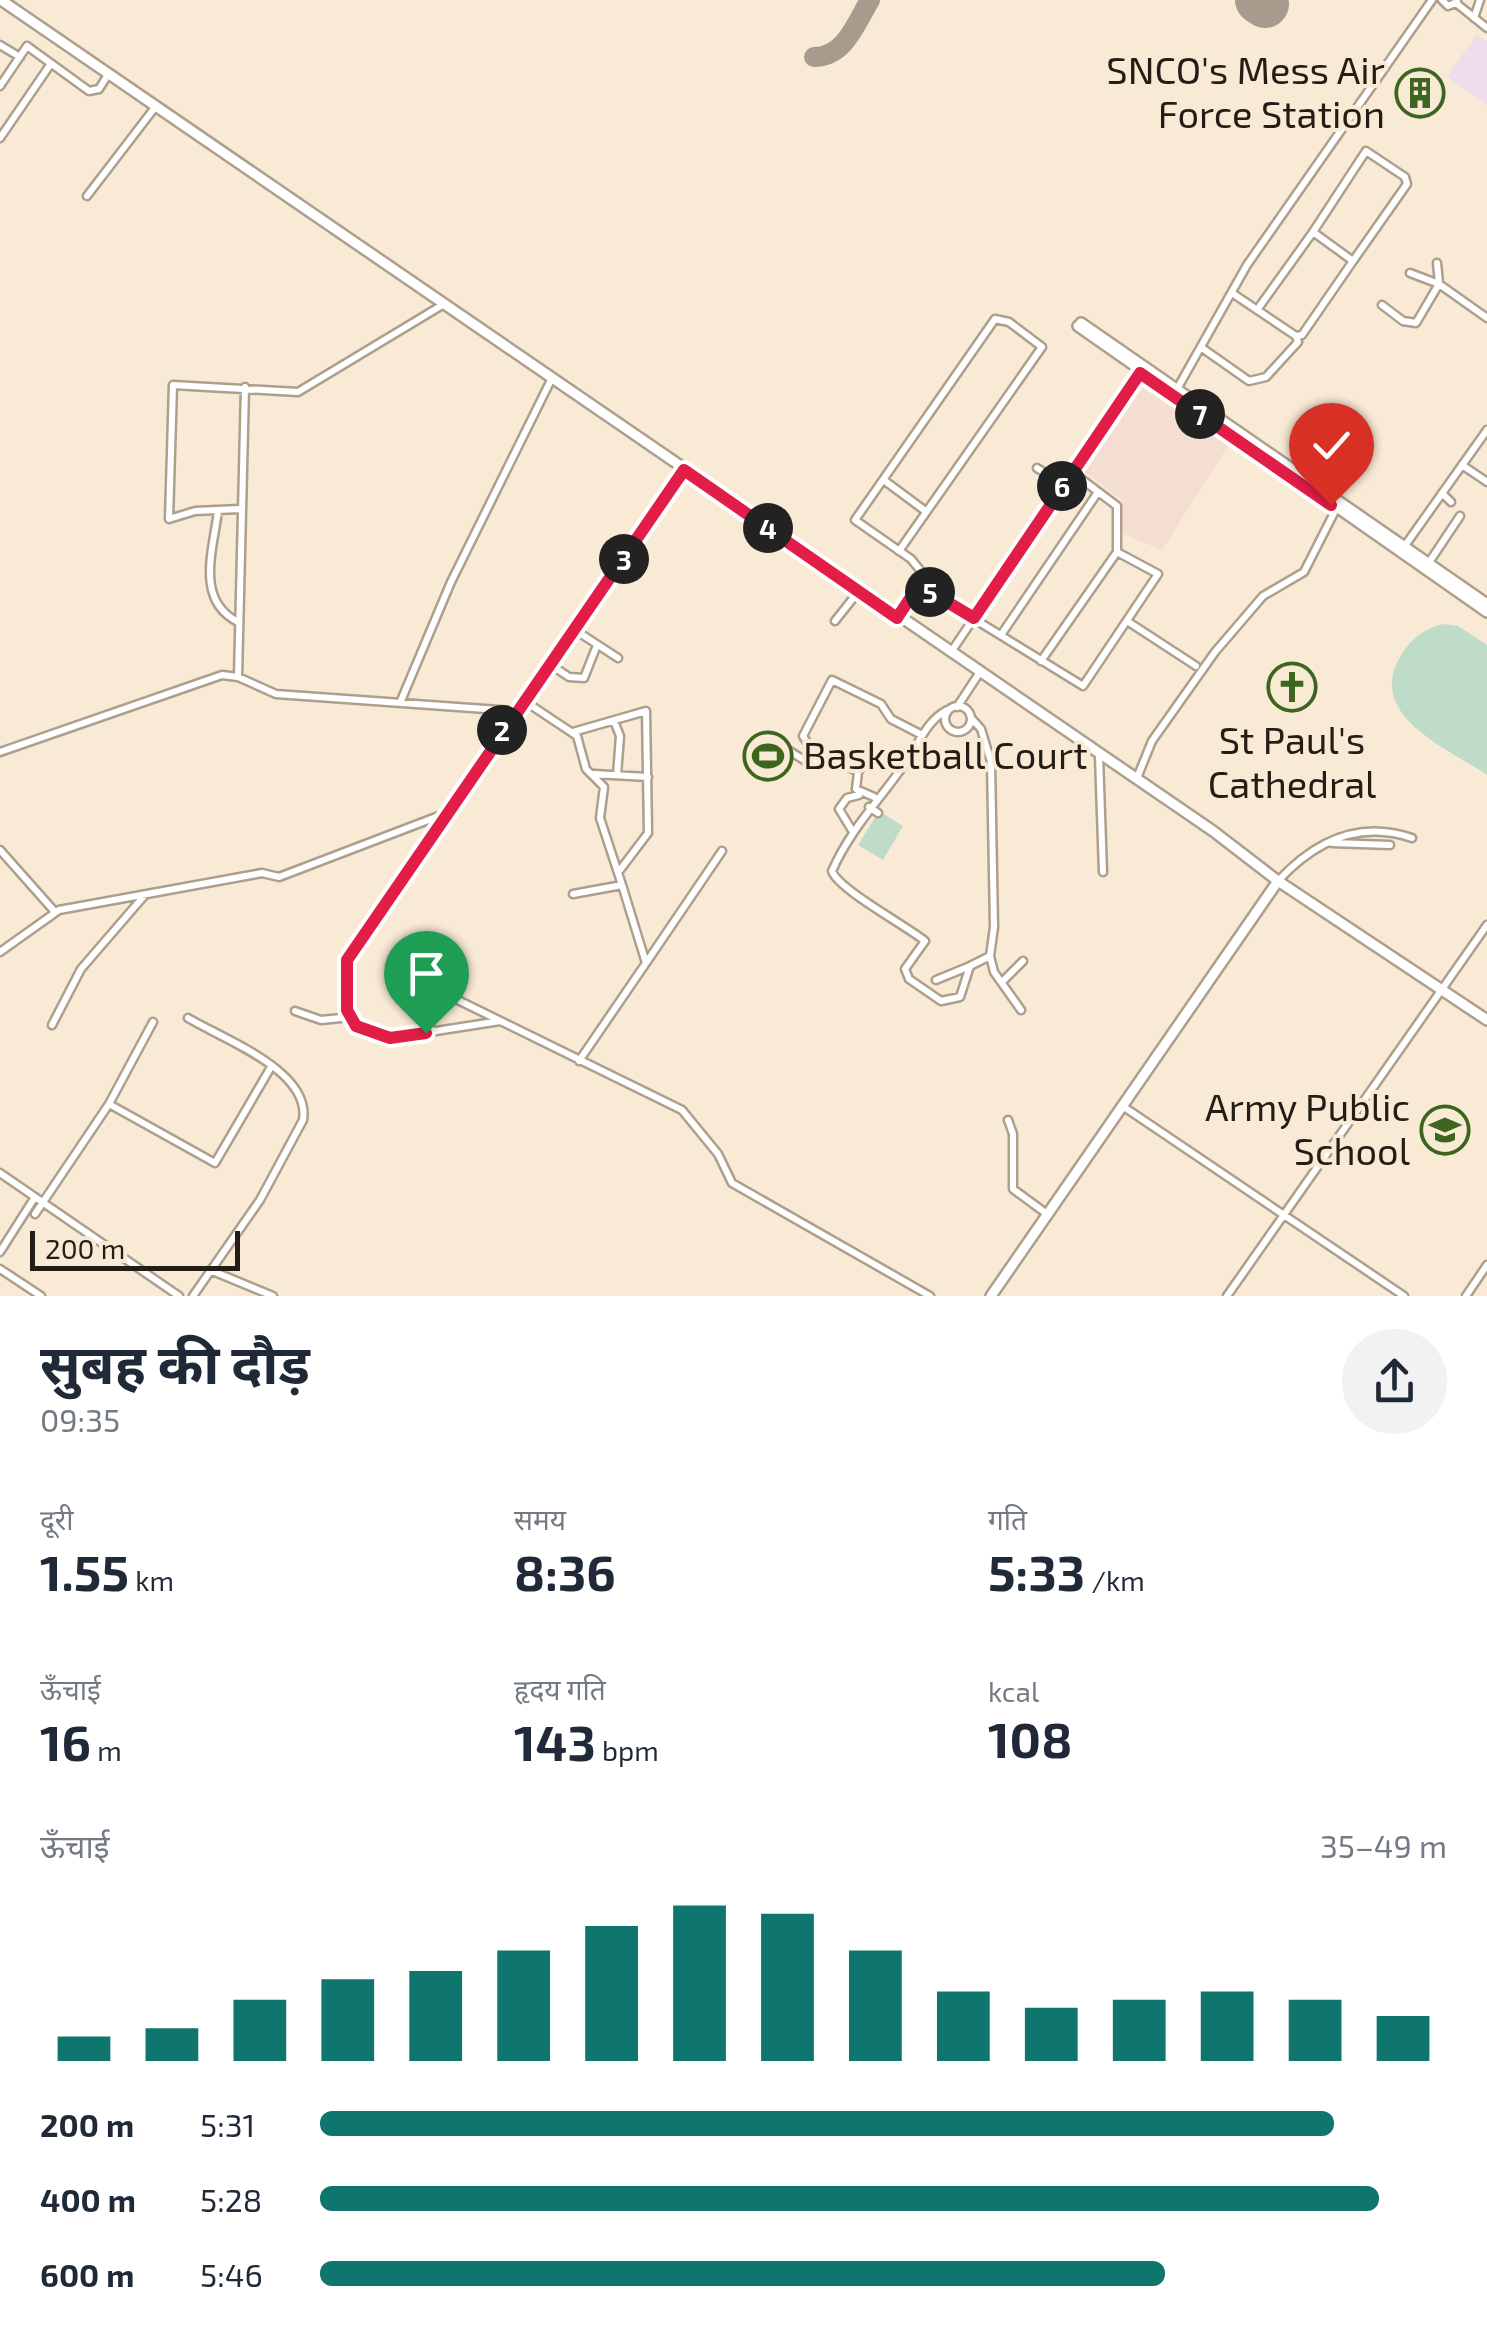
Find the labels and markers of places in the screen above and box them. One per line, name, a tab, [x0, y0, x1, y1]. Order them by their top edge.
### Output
place label: SNCO's Mess Air Force Station	[1106, 46, 1385, 136]
building icon: SNCO's Mess Air Force Station	[1394, 67, 1446, 119]
pin: 7	[1175, 389, 1225, 439]
pin	[1289, 403, 1374, 506]
pin: 6	[1037, 461, 1087, 511]
pin: 4	[743, 503, 793, 553]
pin: 3	[599, 534, 649, 584]
pin: 5	[905, 567, 955, 617]
church icon: St Paul's Cathedral	[1266, 661, 1318, 713]
pin: 2	[477, 705, 527, 755]
place label: St Paul's Cathedral	[1208, 716, 1376, 806]
sports icon: Basketball Court	[742, 730, 794, 782]
place label: Basketball Court	[803, 731, 1088, 777]
pin	[384, 931, 469, 1034]
place label: Army Public School	[1205, 1083, 1410, 1173]
school or university icon: Army Public School	[1419, 1104, 1471, 1156]

